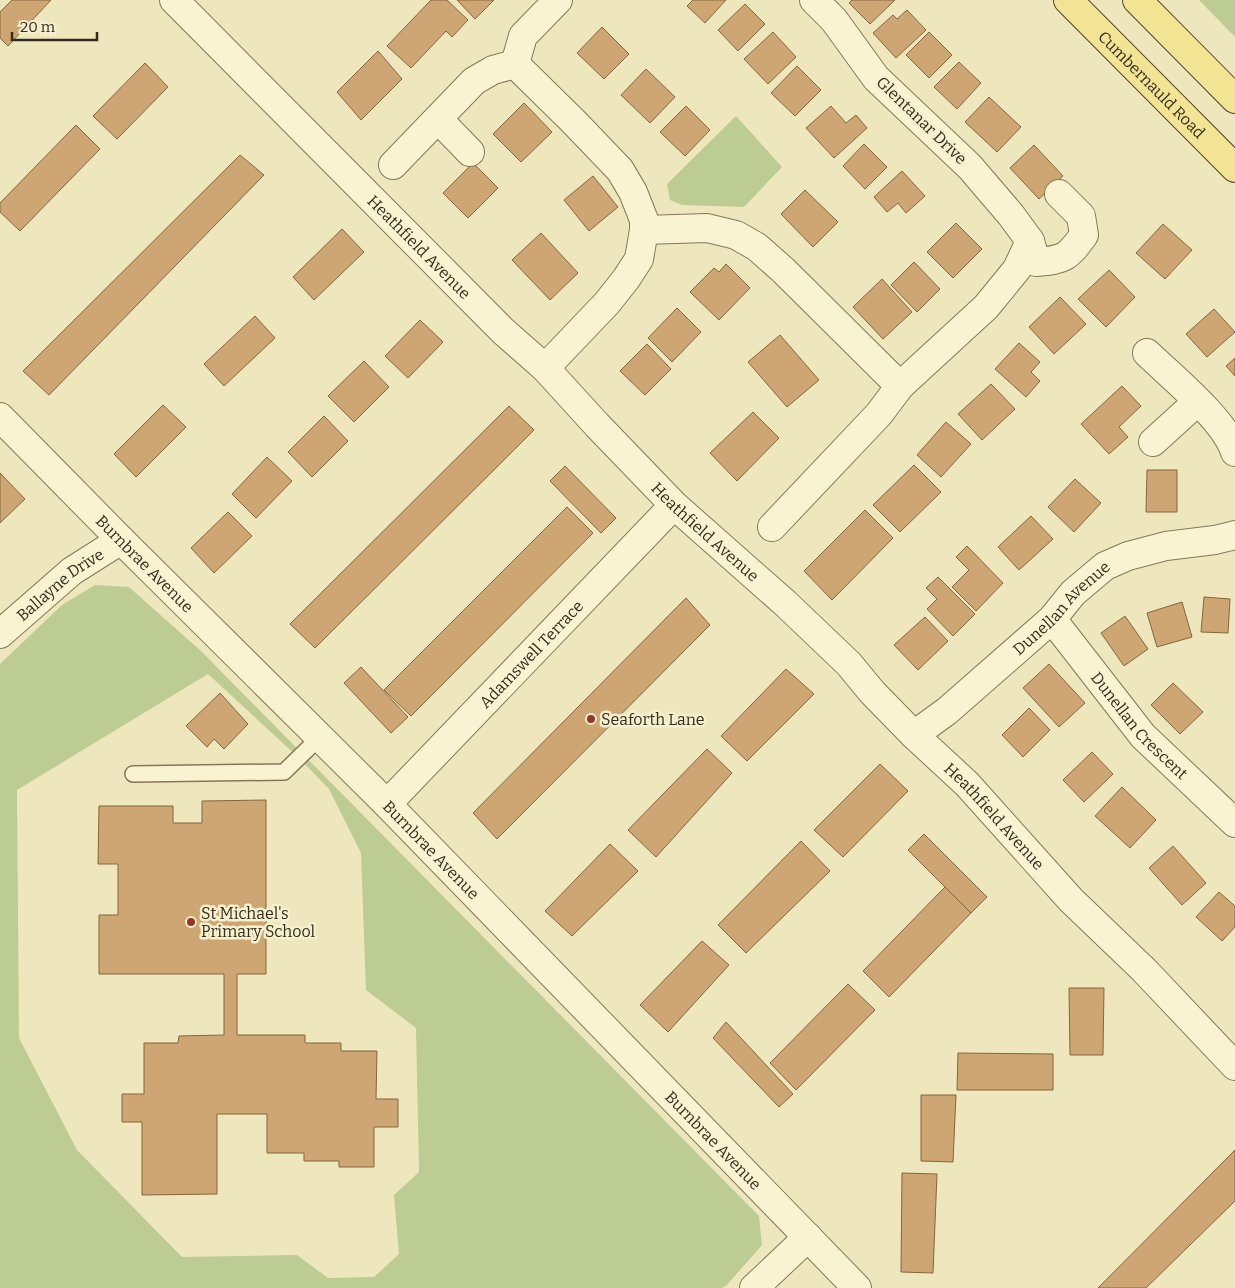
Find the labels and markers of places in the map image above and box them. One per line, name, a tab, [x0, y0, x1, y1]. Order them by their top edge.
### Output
place label: Seaforth Lane	[601, 710, 705, 729]
marker: Seaforth Lane	[585, 713, 597, 725]
place label: St Michael's Primary School	[201, 904, 316, 941]
marker: St Michael's Primary School	[185, 916, 197, 928]

